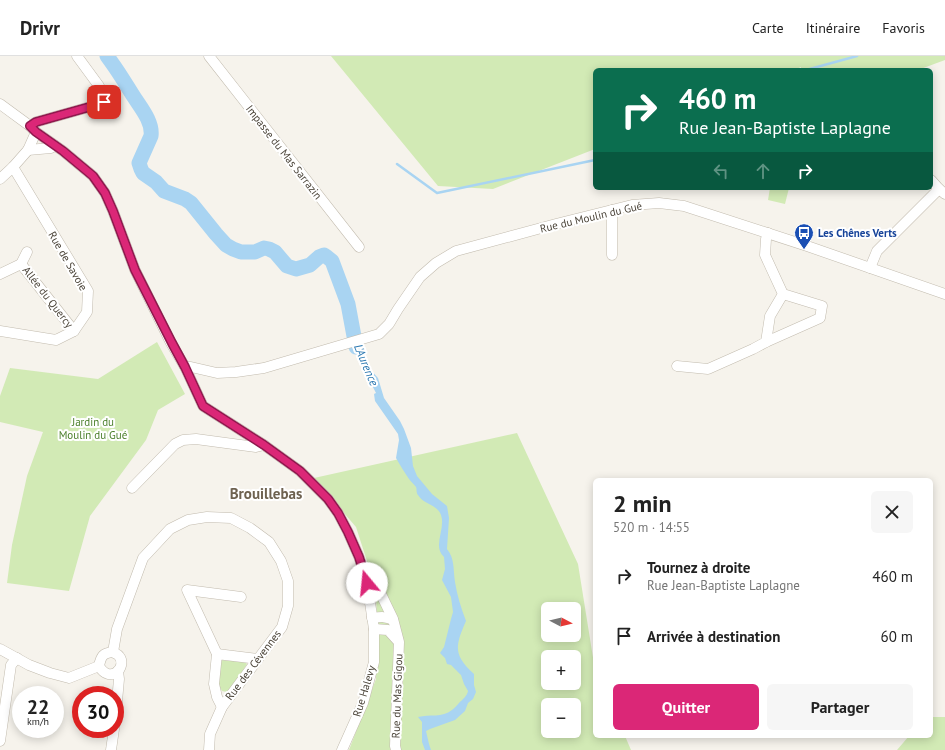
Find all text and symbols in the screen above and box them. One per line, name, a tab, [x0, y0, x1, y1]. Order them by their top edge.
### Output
text: Drivr	[20, 16, 60, 40]
text: Carte	[752, 19, 784, 37]
text: Itinéraire	[806, 19, 860, 37]
text: Favoris	[882, 19, 925, 37]
text: 460 m	[679, 80, 756, 117]
icon: right	[613, 84, 665, 136]
pin	[87, 85, 121, 119]
icon: arrive	[93, 91, 115, 113]
street label: Impasse du Mas Sarrazin	[243, 102, 325, 202]
text: Rue Jean-Baptiste Laplagne	[679, 116, 891, 139]
icon: left	[710, 160, 732, 182]
icon: ahead	[752, 160, 774, 182]
icon: right	[794, 160, 816, 182]
street label: Rue du Moulin du Gué	[539, 198, 644, 236]
bus stop icon: Les Chênes Verts	[793, 222, 815, 250]
place label: Les Chênes Verts	[818, 226, 897, 240]
street label: Rue de Savoie	[45, 229, 91, 294]
street label: Allée du Quercy	[20, 263, 77, 331]
water label: L'Aurence	[351, 341, 382, 389]
park label: Jardin du Moulin du Gué	[59, 415, 128, 442]
district label: Brouillebas	[230, 484, 302, 503]
text: 2 min	[613, 488, 672, 519]
button: close	[871, 491, 913, 533]
text: 520 m · 14:55	[613, 519, 690, 536]
text: Tournez à droite	[647, 558, 750, 577]
position arrow	[346, 562, 388, 604]
icon: right	[613, 565, 635, 587]
text: 460 m	[872, 567, 913, 586]
text: Rue Jean-Baptiste Laplagne	[647, 577, 800, 594]
north arrow	[541, 602, 581, 642]
map controls	[541, 602, 581, 738]
icon: arrive	[613, 625, 635, 647]
street label: Rue des Cévennes	[222, 627, 284, 703]
text: Arrivée à destination	[647, 627, 780, 646]
text: 60 m	[880, 627, 913, 646]
button: +	[541, 650, 581, 690]
street label: Rue du Mas Gigou	[389, 653, 405, 739]
street label: Rue Halevy	[350, 663, 379, 718]
button: Quitter	[613, 684, 759, 730]
button: Partager	[767, 684, 913, 730]
speed limit sign: 30	[72, 686, 124, 738]
text: 22	[27, 694, 49, 720]
button: −	[541, 698, 581, 738]
text: km/h	[27, 715, 49, 728]

